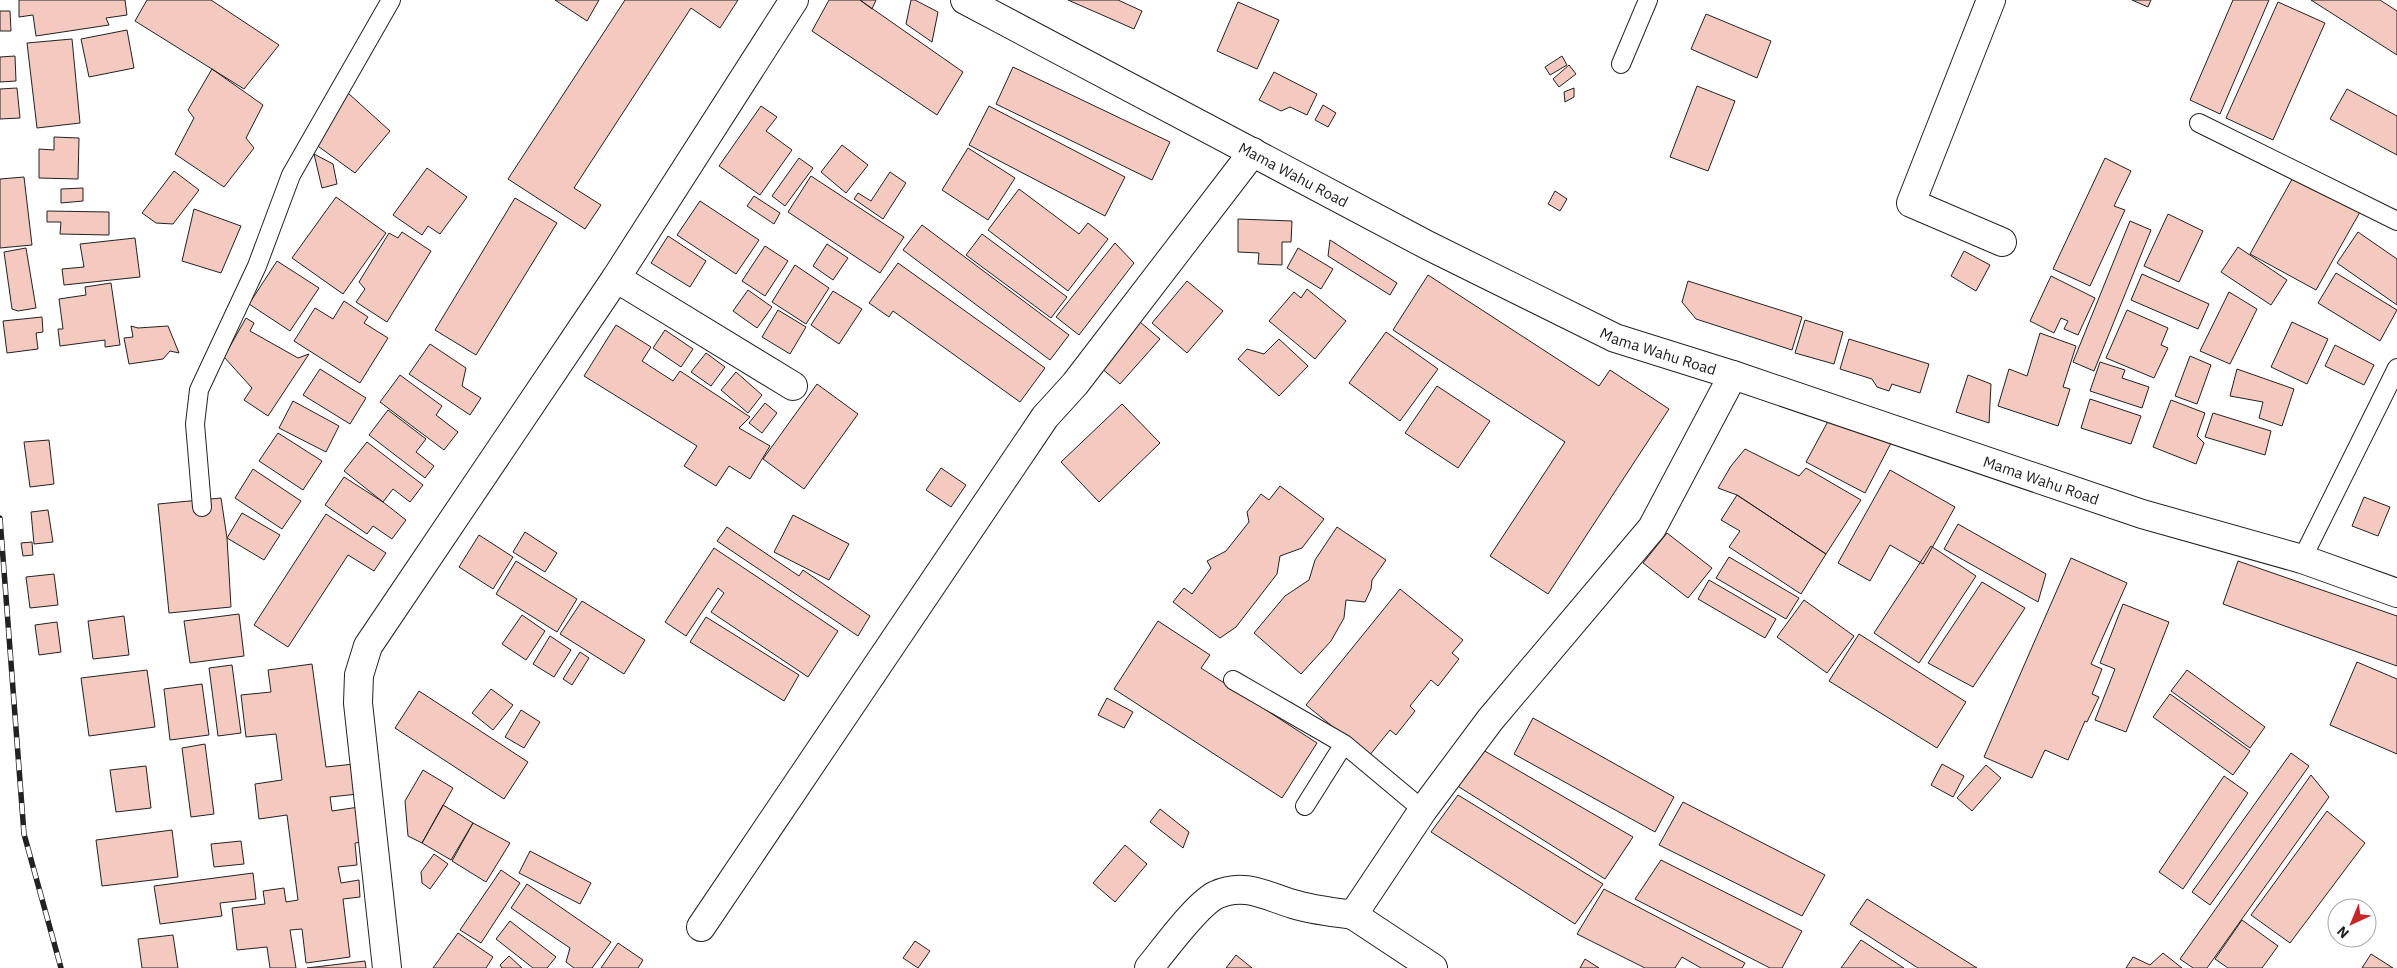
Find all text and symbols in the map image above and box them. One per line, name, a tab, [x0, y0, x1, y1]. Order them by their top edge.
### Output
street label: Mama Wahu Road	[1236, 137, 1352, 211]
street label: Mama Wahu Road	[1597, 323, 1719, 379]
street label: Mama Wahu Road	[1981, 451, 2102, 508]
north arrow	[2327, 898, 2377, 948]
text: N	[2333, 922, 2353, 942]

